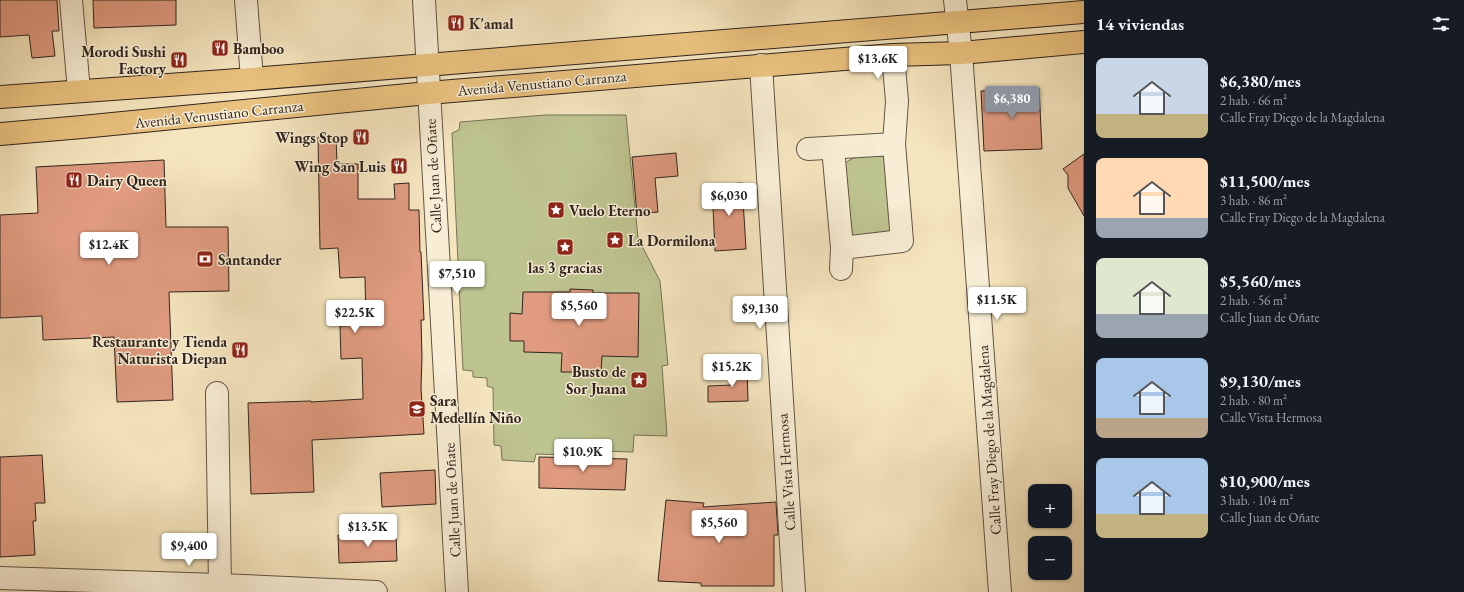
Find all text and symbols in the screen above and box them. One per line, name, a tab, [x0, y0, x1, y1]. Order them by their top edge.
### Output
restaurant icon: K'amal	[446, 13, 466, 33]
text: 14 viviendas	[1096, 13, 1184, 35]
icon: filters	[1430, 13, 1452, 35]
place label: K'amal	[469, 14, 514, 33]
restaurant icon: Bamboo	[210, 38, 230, 58]
place label: Bamboo	[233, 39, 285, 58]
place label: Morodi Sushi Factory	[81, 42, 167, 78]
pin: $13.6K	[845, 46, 911, 80]
restaurant icon: Morodi Sushi Factory	[169, 50, 189, 70]
text: $13.6K	[858, 50, 898, 67]
street label: Avenida Venustiano Carranza	[456, 66, 627, 100]
text: $6,380/mes	[1220, 70, 1301, 92]
icon: home	[1128, 74, 1176, 122]
pin: $6,380	[979, 86, 1045, 120]
text: $6,380	[994, 90, 1030, 107]
text: 2 hab. · 66 m²	[1220, 92, 1287, 109]
street label: Avenida Venustiano Carranza	[133, 96, 304, 132]
text: Calle Fray Diego de la Magdalena	[1220, 109, 1385, 126]
street label: Calle Juan de Oñate	[420, 118, 445, 234]
restaurant icon: Wings Stop	[351, 127, 371, 147]
place label: Wings Stop	[275, 128, 348, 147]
restaurant icon: Wing San Luis	[389, 156, 409, 176]
place label: Wing San Luis	[294, 157, 386, 176]
restaurant icon: Dairy Queen	[64, 170, 84, 190]
text: $11,500/mes	[1220, 170, 1310, 192]
place label: Dairy Queen	[87, 171, 168, 190]
icon: home	[1128, 174, 1176, 222]
pin: $6,030	[696, 183, 762, 217]
text: $6,030	[711, 187, 747, 204]
text: 3 hab. · 86 m²	[1220, 192, 1287, 209]
place icon: Vuelo Eterno	[546, 200, 566, 220]
place label: Vuelo Eterno	[569, 201, 651, 220]
text: Calle Fray Diego de la Magdalena	[1220, 209, 1385, 226]
place icon: La Dormilona	[605, 230, 625, 250]
place label: La Dormilona	[628, 231, 716, 250]
pin: $12.4K	[76, 232, 142, 266]
text: $12.4K	[89, 236, 129, 253]
place icon: las 3 gracias	[555, 237, 575, 257]
bank icon: Santander	[195, 249, 215, 269]
place label: Santander	[218, 250, 282, 269]
place label: las 3 gracias	[528, 258, 602, 277]
pin: $7,510	[424, 261, 490, 295]
text: $7,510	[439, 265, 475, 282]
text: $5,560/mes	[1220, 270, 1301, 292]
icon: home	[1128, 274, 1176, 322]
pin: $11.5K	[964, 287, 1030, 321]
text: $11.5K	[977, 291, 1017, 308]
text: 2 hab. · 56 m²	[1220, 292, 1287, 309]
pin: $5,560	[546, 293, 612, 327]
pin: $9,130	[727, 296, 793, 330]
text: $5,560	[561, 297, 597, 314]
pin: $22.5K	[322, 300, 388, 334]
text: $9,130	[742, 300, 778, 317]
text: $22.5K	[335, 304, 375, 321]
text: Calle Juan de Oñate	[1220, 309, 1320, 326]
place label: Restaurante y Tienda Naturista Diepan	[92, 332, 228, 368]
restaurant icon: Restaurante y Tienda Naturista Diepan	[230, 340, 250, 360]
street label: Calle Fray Diego de la Magdalena	[973, 344, 1005, 536]
pin: $15.2K	[699, 354, 765, 388]
text: $15.2K	[712, 358, 752, 375]
place label: Busto de Sor Juana	[566, 362, 626, 398]
place icon: Busto de Sor Juana	[629, 370, 649, 390]
text: $9,130/mes	[1220, 370, 1301, 392]
icon: home	[1128, 374, 1176, 422]
place label: Sara Medellín Niño	[430, 391, 522, 427]
text: 2 hab. · 80 m²	[1220, 392, 1287, 409]
school or university icon: Sara Medellín Niño	[407, 399, 427, 419]
text: Calle Vista Hermosa	[1220, 409, 1322, 426]
street label: Calle Vista Hermosa	[772, 413, 800, 531]
pin: $10.9K	[550, 439, 616, 473]
street label: Calle Juan de Oñate	[439, 442, 464, 558]
text: $10.9K	[563, 443, 603, 460]
text: $10,900/mes	[1220, 470, 1310, 492]
icon: home	[1128, 474, 1176, 522]
map controls	[1028, 484, 1072, 580]
button: +	[1028, 484, 1072, 528]
text: 3 hab. · 104 m²	[1220, 492, 1293, 509]
text: Calle Juan de Oñate	[1220, 509, 1320, 526]
pin: $5,560	[686, 510, 752, 544]
pin: $13.5K	[335, 514, 401, 548]
text: $5,560	[701, 514, 737, 531]
text: $13.5K	[348, 518, 388, 535]
pin: $9,400	[156, 533, 222, 567]
button: −	[1028, 536, 1072, 580]
text: $9,400	[171, 537, 207, 554]

